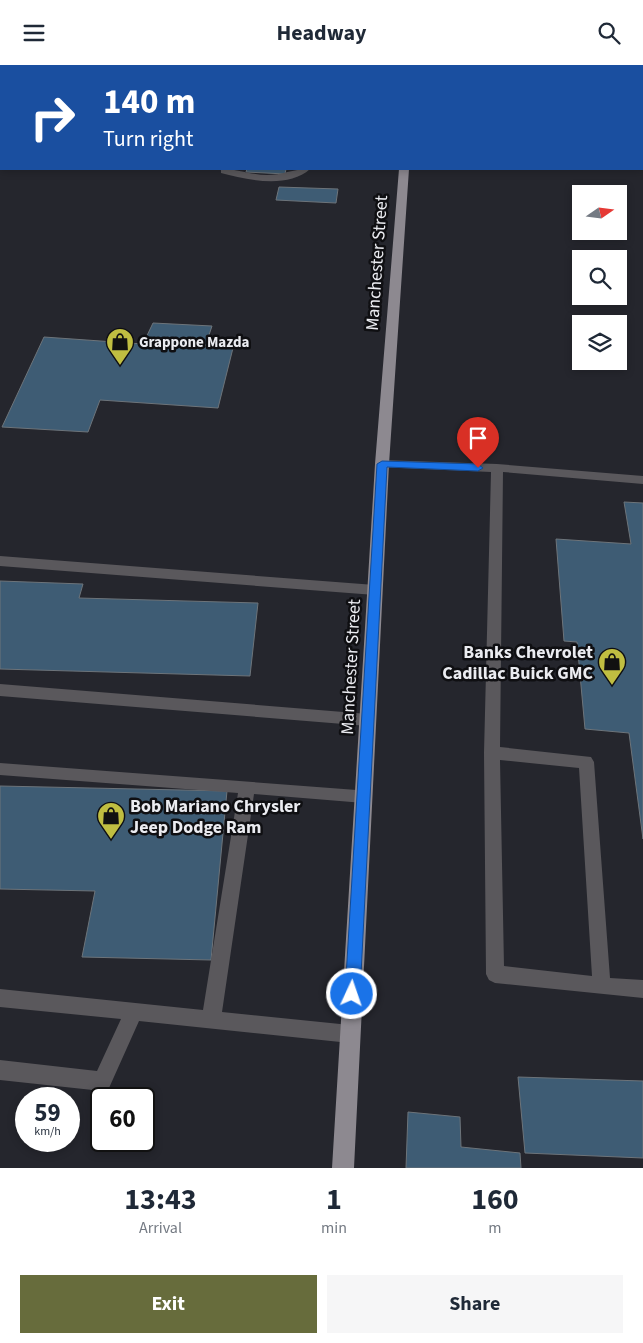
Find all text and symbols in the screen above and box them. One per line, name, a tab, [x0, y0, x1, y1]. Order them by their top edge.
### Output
text: Headway	[276, 17, 367, 49]
icon: menu	[20, 19, 48, 47]
icon: search	[595, 19, 623, 47]
text: 140 m	[103, 77, 195, 127]
icon: right	[20, 85, 85, 150]
text: Turn right	[103, 123, 193, 155]
north arrow	[572, 185, 628, 240]
map controls	[572, 185, 627, 370]
street label: Manchester Street	[360, 194, 394, 332]
button: search	[572, 250, 627, 305]
button: layers	[572, 315, 627, 370]
shop icon: Grappone Mazda	[105, 327, 135, 366]
place label: Grappone Mazda	[139, 332, 250, 353]
pin	[457, 417, 499, 468]
icon: arrive	[464, 424, 492, 452]
street label: Manchester Street	[335, 599, 367, 735]
place label: Banks Chevrolet Cadillac Buick GMC	[442, 640, 594, 686]
shop icon: Banks Chevrolet Cadillac Buick GMC	[597, 647, 627, 686]
place label: Bob Mariano Chrysler Jeep Dodge Ram	[130, 794, 301, 840]
shop icon: Bob Mariano Chrysler Jeep Dodge Ram	[96, 801, 126, 840]
position arrow	[325, 967, 377, 1019]
speed limit sign: 60	[90, 1087, 155, 1152]
text: 59	[34, 1095, 61, 1131]
text: km/h	[34, 1123, 61, 1140]
text: 13:43	[124, 1178, 197, 1221]
text: 1	[326, 1178, 342, 1221]
text: 160	[471, 1178, 519, 1221]
text: Arrival	[139, 1217, 182, 1239]
text: min	[321, 1217, 347, 1239]
text: m	[488, 1217, 502, 1239]
button: Exit	[20, 1275, 317, 1333]
button: Share	[327, 1275, 623, 1333]

